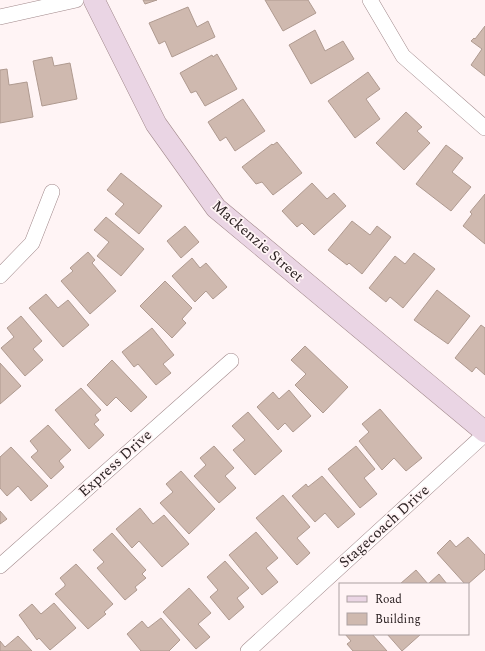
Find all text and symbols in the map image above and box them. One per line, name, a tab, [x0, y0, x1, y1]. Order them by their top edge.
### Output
street label: Mackenzie Street	[207, 195, 309, 288]
street label: Express Drive	[73, 424, 157, 503]
street label: Stagecoach Drive	[334, 479, 435, 573]
legend	[339, 583, 469, 635]
text: Road	[375, 590, 402, 609]
text: Building	[375, 610, 421, 629]

